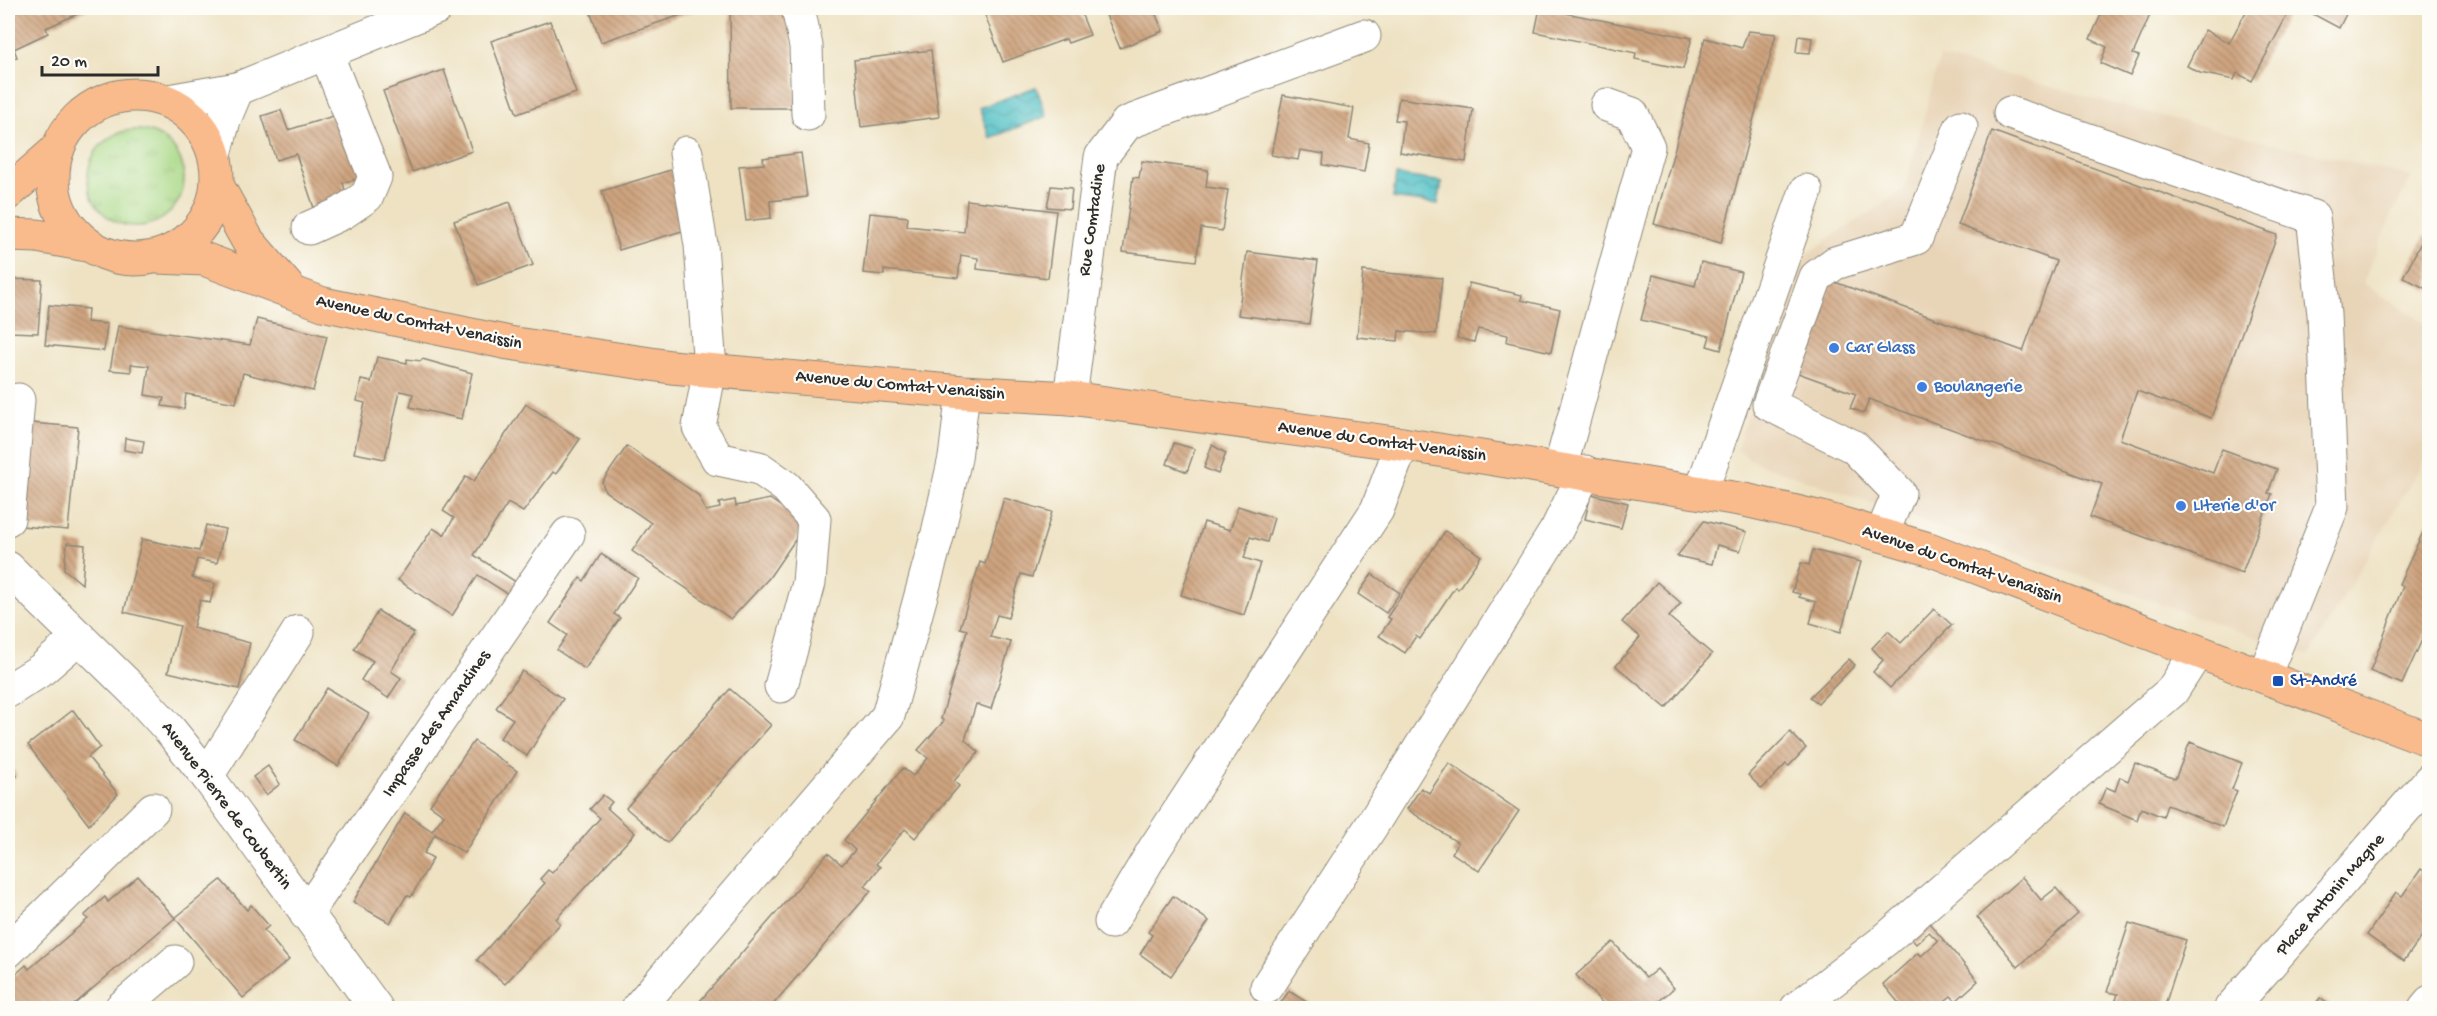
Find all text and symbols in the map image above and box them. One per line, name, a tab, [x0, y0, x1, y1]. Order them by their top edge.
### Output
scale bar	[42, 39, 158, 77]
text: 20 m	[51, 52, 87, 73]
street label: Rue Comtadine	[1075, 162, 1111, 277]
street label: Avenue du Comtat Venaissin	[314, 291, 524, 355]
place label: Car Glass	[1846, 338, 1916, 359]
marker: Car Glass	[1827, 341, 1841, 355]
street label: Avenue du Comtat Venaissin	[795, 366, 1006, 406]
place label: Boulangerie	[1933, 377, 2023, 398]
marker: Boulangerie	[1915, 380, 1929, 394]
street label: Avenue du Comtat Venaissin	[1277, 417, 1488, 467]
place label: LIterie d'or	[2193, 496, 2277, 517]
marker: LIterie d'or	[2174, 499, 2188, 513]
street label: Avenue du Comtat Venaissin	[1859, 521, 2065, 609]
street label: Impasse des Amandines	[378, 645, 496, 801]
place label: St-André	[2290, 671, 2357, 692]
marker: St-André	[2271, 674, 2285, 688]
street label: Avenue Pierre de Coubertin	[156, 718, 296, 894]
street label: Place Antonin Magne	[2271, 829, 2390, 961]

